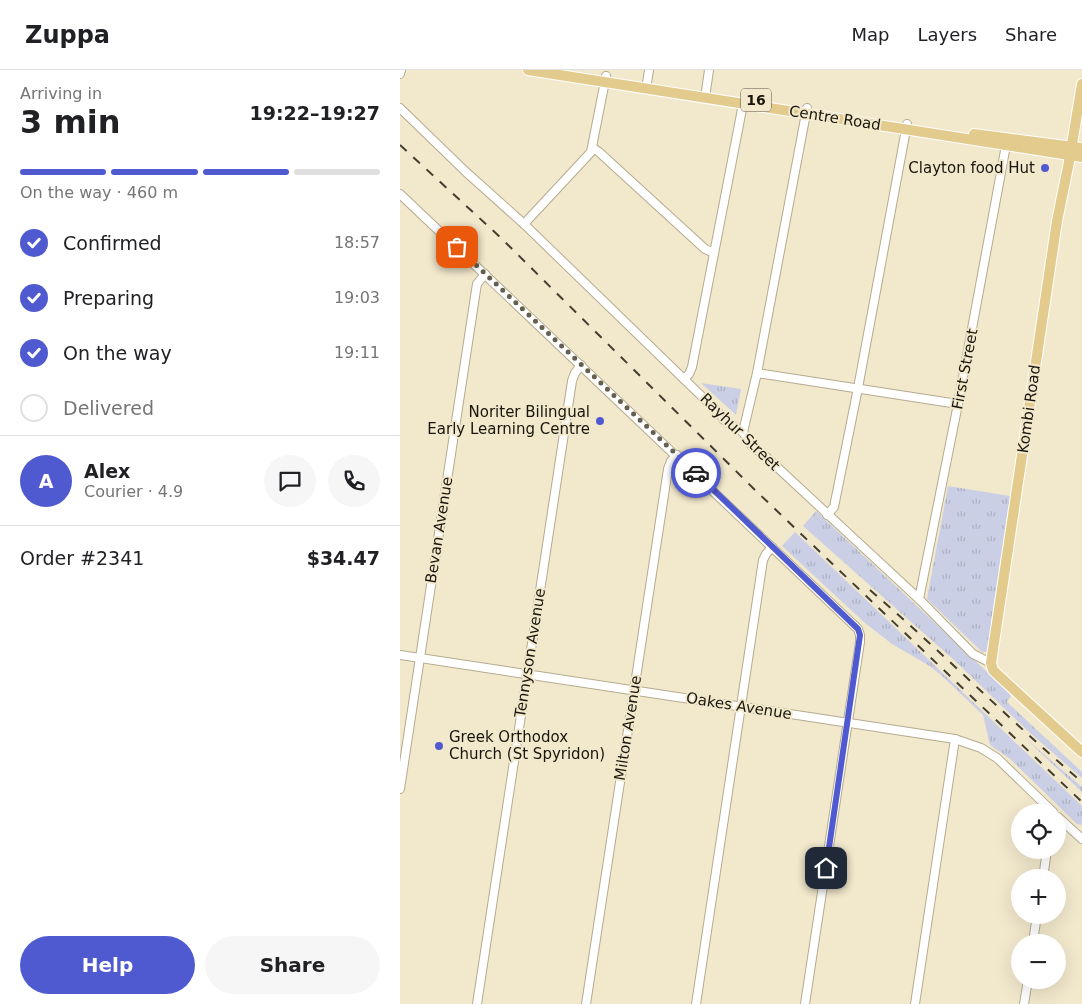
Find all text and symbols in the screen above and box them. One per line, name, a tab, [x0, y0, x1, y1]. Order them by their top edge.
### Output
text: Zuppa	[25, 21, 110, 49]
text: Map	[851, 24, 889, 45]
text: Layers	[917, 24, 977, 45]
text: Share	[1005, 24, 1057, 45]
text: Arriving in	[20, 84, 102, 103]
road number: 16	[741, 88, 771, 112]
text: 19:22–19:27	[250, 102, 380, 124]
street label: Centre Road	[788, 102, 882, 134]
text: 3 min	[20, 103, 121, 141]
place label: Clayton food Hut	[908, 159, 1035, 177]
marker: Clayton food Hut	[1039, 162, 1051, 174]
text: On the way · 460 m	[20, 183, 178, 202]
pin	[436, 226, 478, 268]
icon: check	[20, 229, 48, 257]
text: Confirmed	[63, 232, 162, 254]
text: 18:57	[334, 233, 380, 252]
icon: bag	[443, 233, 471, 261]
icon: check	[20, 284, 48, 312]
text: Preparing	[63, 287, 154, 309]
text: 19:03	[334, 288, 380, 307]
street label: First Street	[948, 327, 982, 411]
icon: check	[20, 339, 48, 367]
text: On the way	[63, 342, 172, 364]
text: 19:11	[334, 343, 380, 362]
street label: Kombi Road	[1014, 364, 1044, 454]
street label: Rayhur Street	[696, 390, 784, 475]
text: Delivered	[63, 397, 154, 419]
place label: Noriter Bilingual Early Learning Centre	[427, 403, 590, 438]
marker: Noriter Bilingual Early Learning Centre	[594, 415, 606, 427]
courier	[671, 448, 721, 498]
button: chat	[264, 455, 316, 507]
button: phone	[328, 455, 380, 507]
icon: car	[682, 459, 710, 487]
text: Alex	[84, 460, 130, 482]
text: A	[39, 470, 53, 492]
street label: Bevan Avenue	[422, 475, 456, 585]
text: Courier · 4.9	[84, 482, 183, 501]
text: Order #2341	[20, 547, 144, 569]
text: $34.47	[307, 547, 380, 569]
street label: Tennyson Avenue	[511, 587, 549, 720]
street label: Milton Avenue	[611, 674, 645, 782]
street label: Oakes Avenue	[685, 689, 793, 723]
place label: Greek Orthodox Church (St Spyridon)	[449, 728, 605, 763]
marker: Greek Orthodox Church (St Spyridon)	[433, 740, 445, 752]
map controls	[1011, 804, 1066, 989]
button: locate	[1011, 804, 1066, 859]
pin	[805, 847, 847, 889]
icon: home	[812, 854, 840, 882]
button: +	[1011, 869, 1066, 924]
button: −	[1011, 934, 1066, 989]
button: Help	[20, 936, 195, 994]
button: Share	[205, 936, 380, 994]

